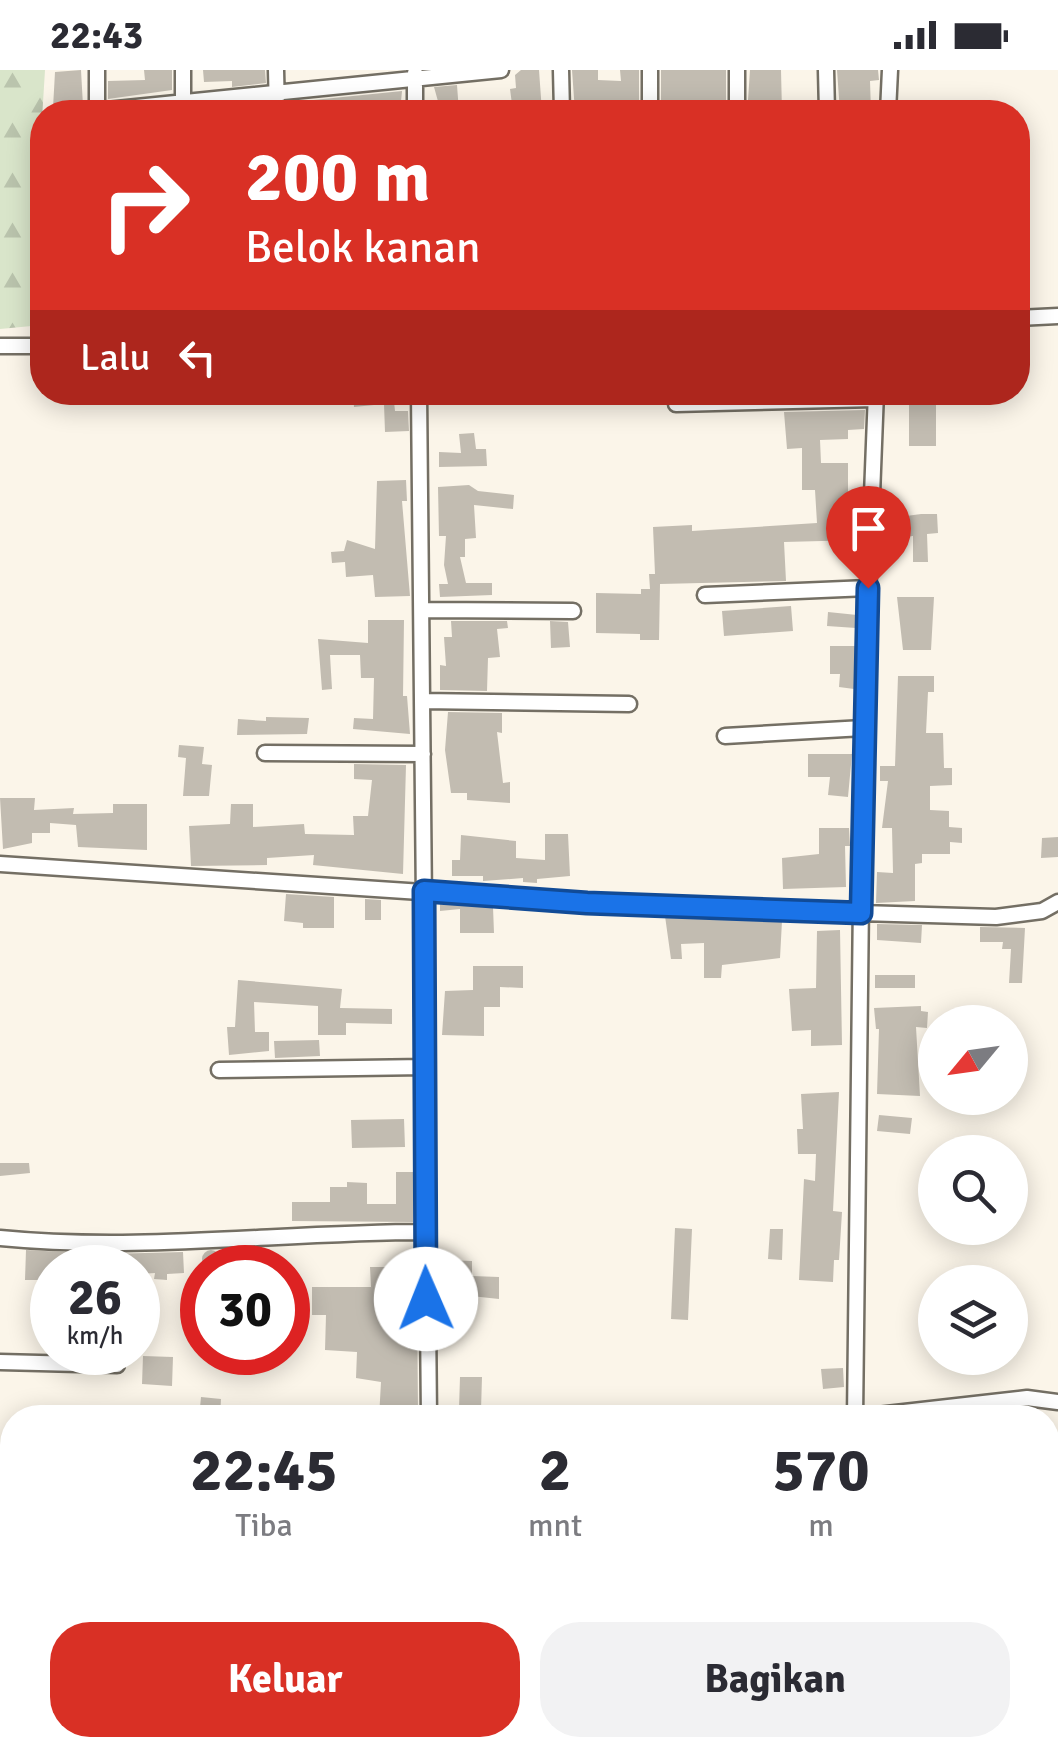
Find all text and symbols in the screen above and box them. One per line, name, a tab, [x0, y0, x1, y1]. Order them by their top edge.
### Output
text: 22:43	[50, 12, 143, 59]
text: 200 m	[245, 134, 430, 220]
icon: right	[80, 140, 210, 270]
text: Belok kanan	[245, 220, 481, 275]
icon: left	[170, 330, 225, 385]
text: Lalu	[80, 334, 150, 381]
pin	[826, 486, 911, 589]
icon: arrive	[841, 501, 896, 556]
north arrow	[918, 1005, 1028, 1115]
map controls	[918, 1005, 1028, 1375]
button: search	[918, 1135, 1028, 1245]
speed limit sign: 30	[180, 1245, 310, 1375]
position arrow	[374, 1247, 478, 1351]
button: layers	[918, 1265, 1028, 1375]
text: 26	[68, 1267, 122, 1329]
text: km/h	[67, 1320, 123, 1351]
text: 22:45	[190, 1434, 338, 1508]
text: 2	[539, 1434, 571, 1508]
text: 570	[772, 1434, 870, 1508]
text: Tiba	[235, 1506, 293, 1545]
text: mnt	[528, 1506, 582, 1545]
text: m	[808, 1506, 834, 1545]
button: Keluar	[50, 1622, 520, 1737]
button: Bagikan	[540, 1622, 1010, 1737]

